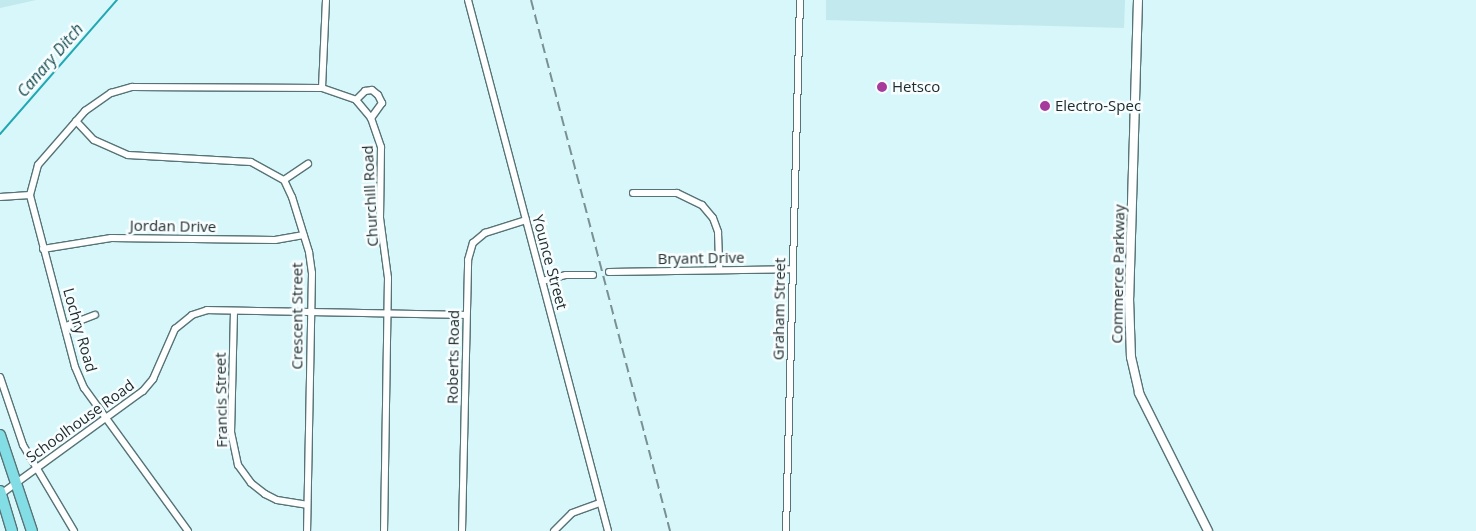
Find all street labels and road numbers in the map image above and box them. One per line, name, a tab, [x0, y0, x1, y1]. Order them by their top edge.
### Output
street label: Churchill Road	[358, 145, 382, 247]
street label: Commerce Parkway	[1108, 204, 1128, 344]
street label: Younce Street	[529, 213, 571, 311]
street label: Jordan Drive	[130, 216, 216, 236]
street label: Bryant Drive	[657, 248, 745, 268]
street label: Graham Street	[769, 258, 789, 360]
street label: Crescent Street	[288, 262, 306, 370]
street label: Lochry Road	[59, 286, 101, 374]
street label: Roberts Road	[443, 310, 463, 404]
street label: Francis Street	[211, 352, 231, 448]
street label: Schoolhouse Road	[22, 376, 138, 466]

